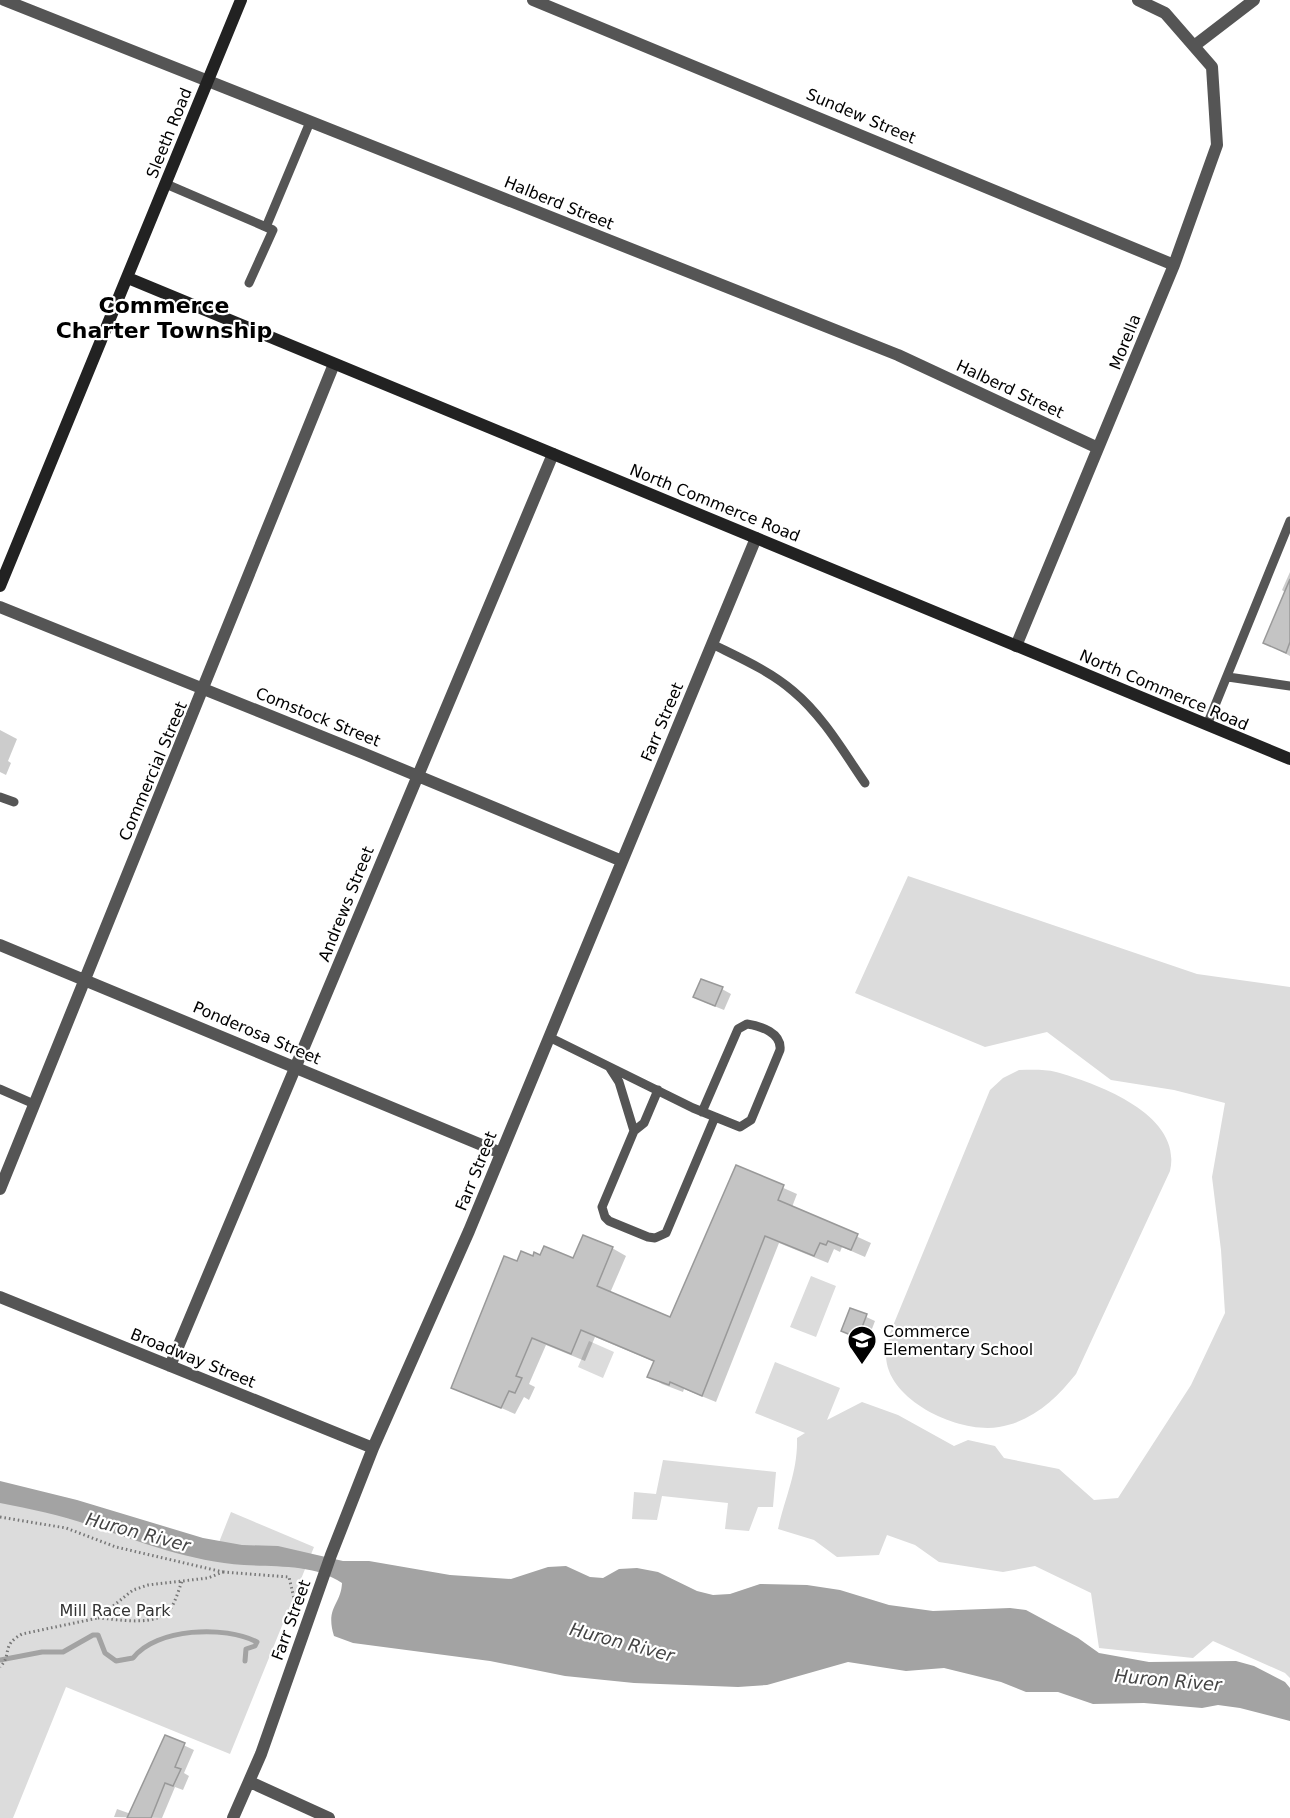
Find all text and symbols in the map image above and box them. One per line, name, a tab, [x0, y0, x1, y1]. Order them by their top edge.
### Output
street label: Sundew Street	[803, 84, 919, 148]
street label: Sleeth Road	[142, 85, 196, 181]
street label: Halberd Street	[501, 172, 617, 234]
district label: Commerce Charter Township	[56, 293, 272, 343]
street label: Morella	[1105, 311, 1145, 373]
street label: Halberd Street	[953, 356, 1067, 422]
street label: North Commerce Road	[627, 460, 803, 546]
street label: North Commerce Road	[1077, 646, 1251, 734]
street label: Farr Street	[637, 680, 687, 764]
street label: Comstock Street	[253, 683, 383, 751]
street label: Commercial Street	[115, 699, 191, 843]
street label: Andrews Street	[314, 844, 378, 964]
street label: Ponderosa Street	[190, 998, 324, 1068]
street label: Farr Street	[451, 1128, 501, 1214]
place label: Commerce Elementary School	[883, 1322, 1033, 1359]
street label: Broadway Street	[128, 1324, 258, 1392]
school or university icon: Commerce Elementary School	[846, 1324, 878, 1366]
water label: Huron River	[84, 1508, 194, 1556]
street label: Farr Street	[268, 1577, 314, 1663]
park label: Mill Race Park	[59, 1601, 171, 1620]
water label: Huron River	[568, 1618, 678, 1666]
water label: Huron River	[1114, 1665, 1224, 1695]

